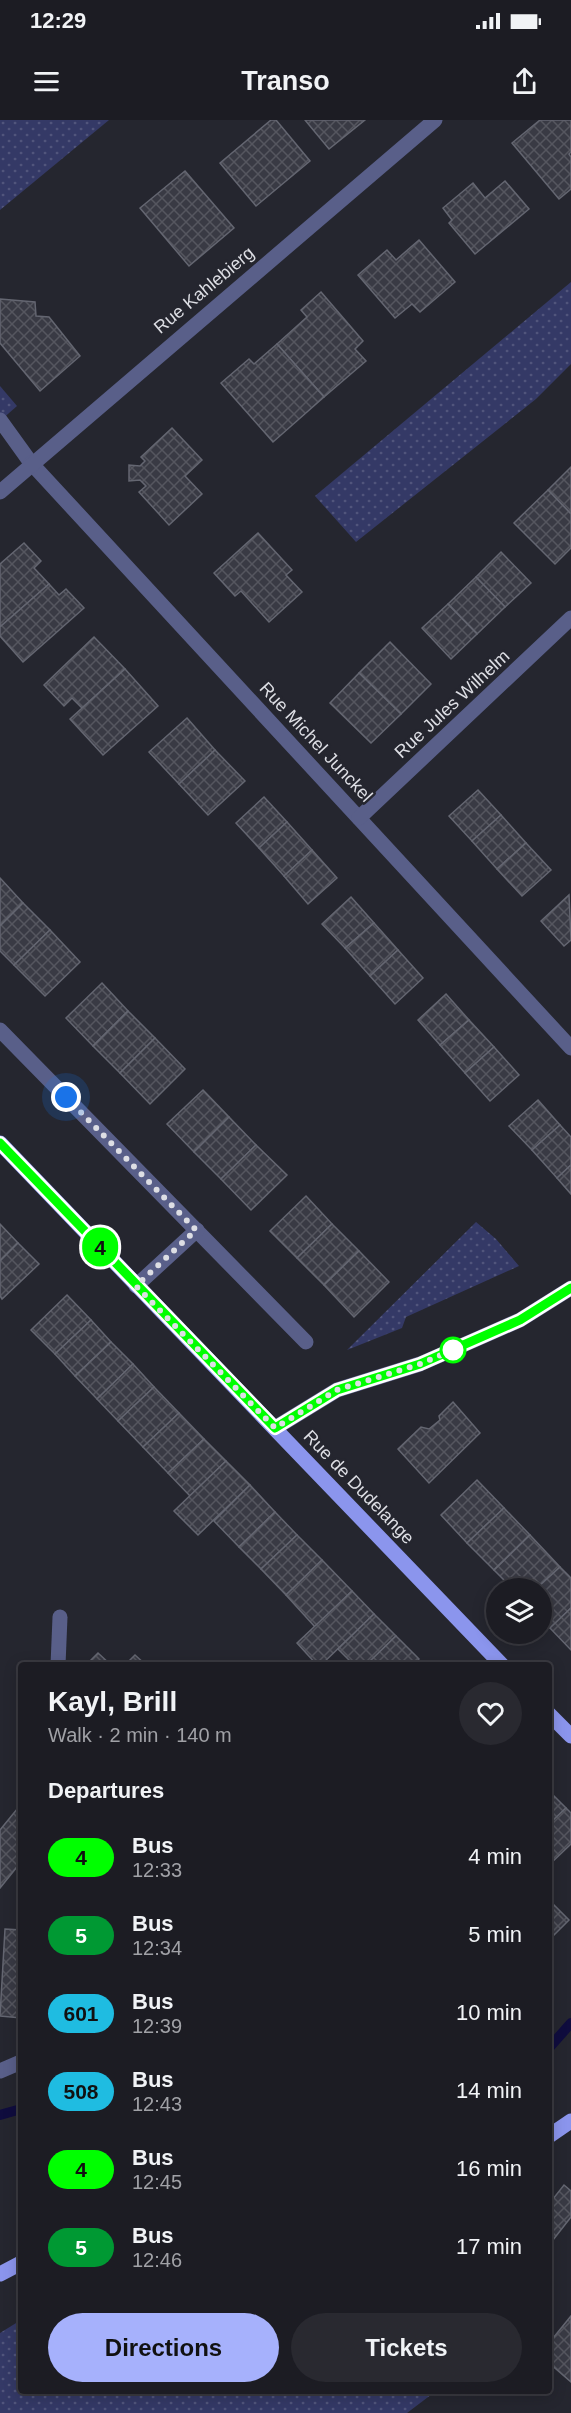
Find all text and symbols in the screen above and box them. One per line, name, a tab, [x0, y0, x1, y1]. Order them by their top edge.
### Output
text: 12:29	[30, 8, 86, 33]
icon: menu	[30, 65, 63, 98]
icon: share	[508, 65, 541, 98]
text: Transo	[241, 66, 330, 96]
street label: Rue Kahlebierg	[150, 242, 258, 338]
street label: Rue Jules Wilhelm	[391, 646, 513, 762]
street label: Rue Michel Junckel	[255, 678, 377, 806]
your location	[51, 1082, 81, 1112]
line badge: 4	[80, 1228, 120, 1266]
text: 4	[94, 1236, 106, 1259]
unlabelled marker	[440, 1337, 466, 1363]
street label: Rue de Dudelange	[300, 1426, 418, 1548]
map controls	[486, 1578, 552, 1644]
button: layers	[486, 1578, 552, 1644]
button: heart	[459, 1682, 522, 1745]
text: Kayl, Brill	[48, 1686, 177, 1717]
text: Walk · 2 min · 140 m	[48, 1724, 232, 1746]
text: Departures	[48, 1778, 164, 1803]
text: Bus	[132, 1833, 174, 1858]
text: 4 min	[468, 1844, 522, 1869]
text: 4	[75, 1846, 87, 1869]
text: 12:33	[132, 1859, 182, 1881]
text: Bus	[132, 1911, 174, 1936]
text: 5 min	[468, 1922, 522, 1947]
text: 5	[75, 1924, 87, 1947]
text: 12:34	[132, 1937, 182, 1959]
text: Bus	[132, 1989, 174, 2014]
text: 10 min	[456, 2000, 522, 2025]
text: 601	[63, 2002, 99, 2025]
text: 12:39	[132, 2015, 182, 2037]
text: Bus	[132, 2067, 174, 2092]
text: 14 min	[456, 2078, 522, 2103]
text: 508	[63, 2080, 99, 2103]
text: 12:43	[132, 2093, 182, 2115]
text: Bus	[132, 2145, 174, 2170]
text: 16 min	[456, 2156, 522, 2181]
text: 4	[75, 2158, 87, 2181]
text: 12:45	[132, 2171, 182, 2193]
text: Bus	[132, 2223, 174, 2248]
text: 17 min	[456, 2234, 522, 2259]
text: 5	[75, 2236, 87, 2259]
text: 12:46	[132, 2249, 182, 2271]
button: Directions	[48, 2313, 279, 2382]
button: Tickets	[291, 2313, 522, 2382]

